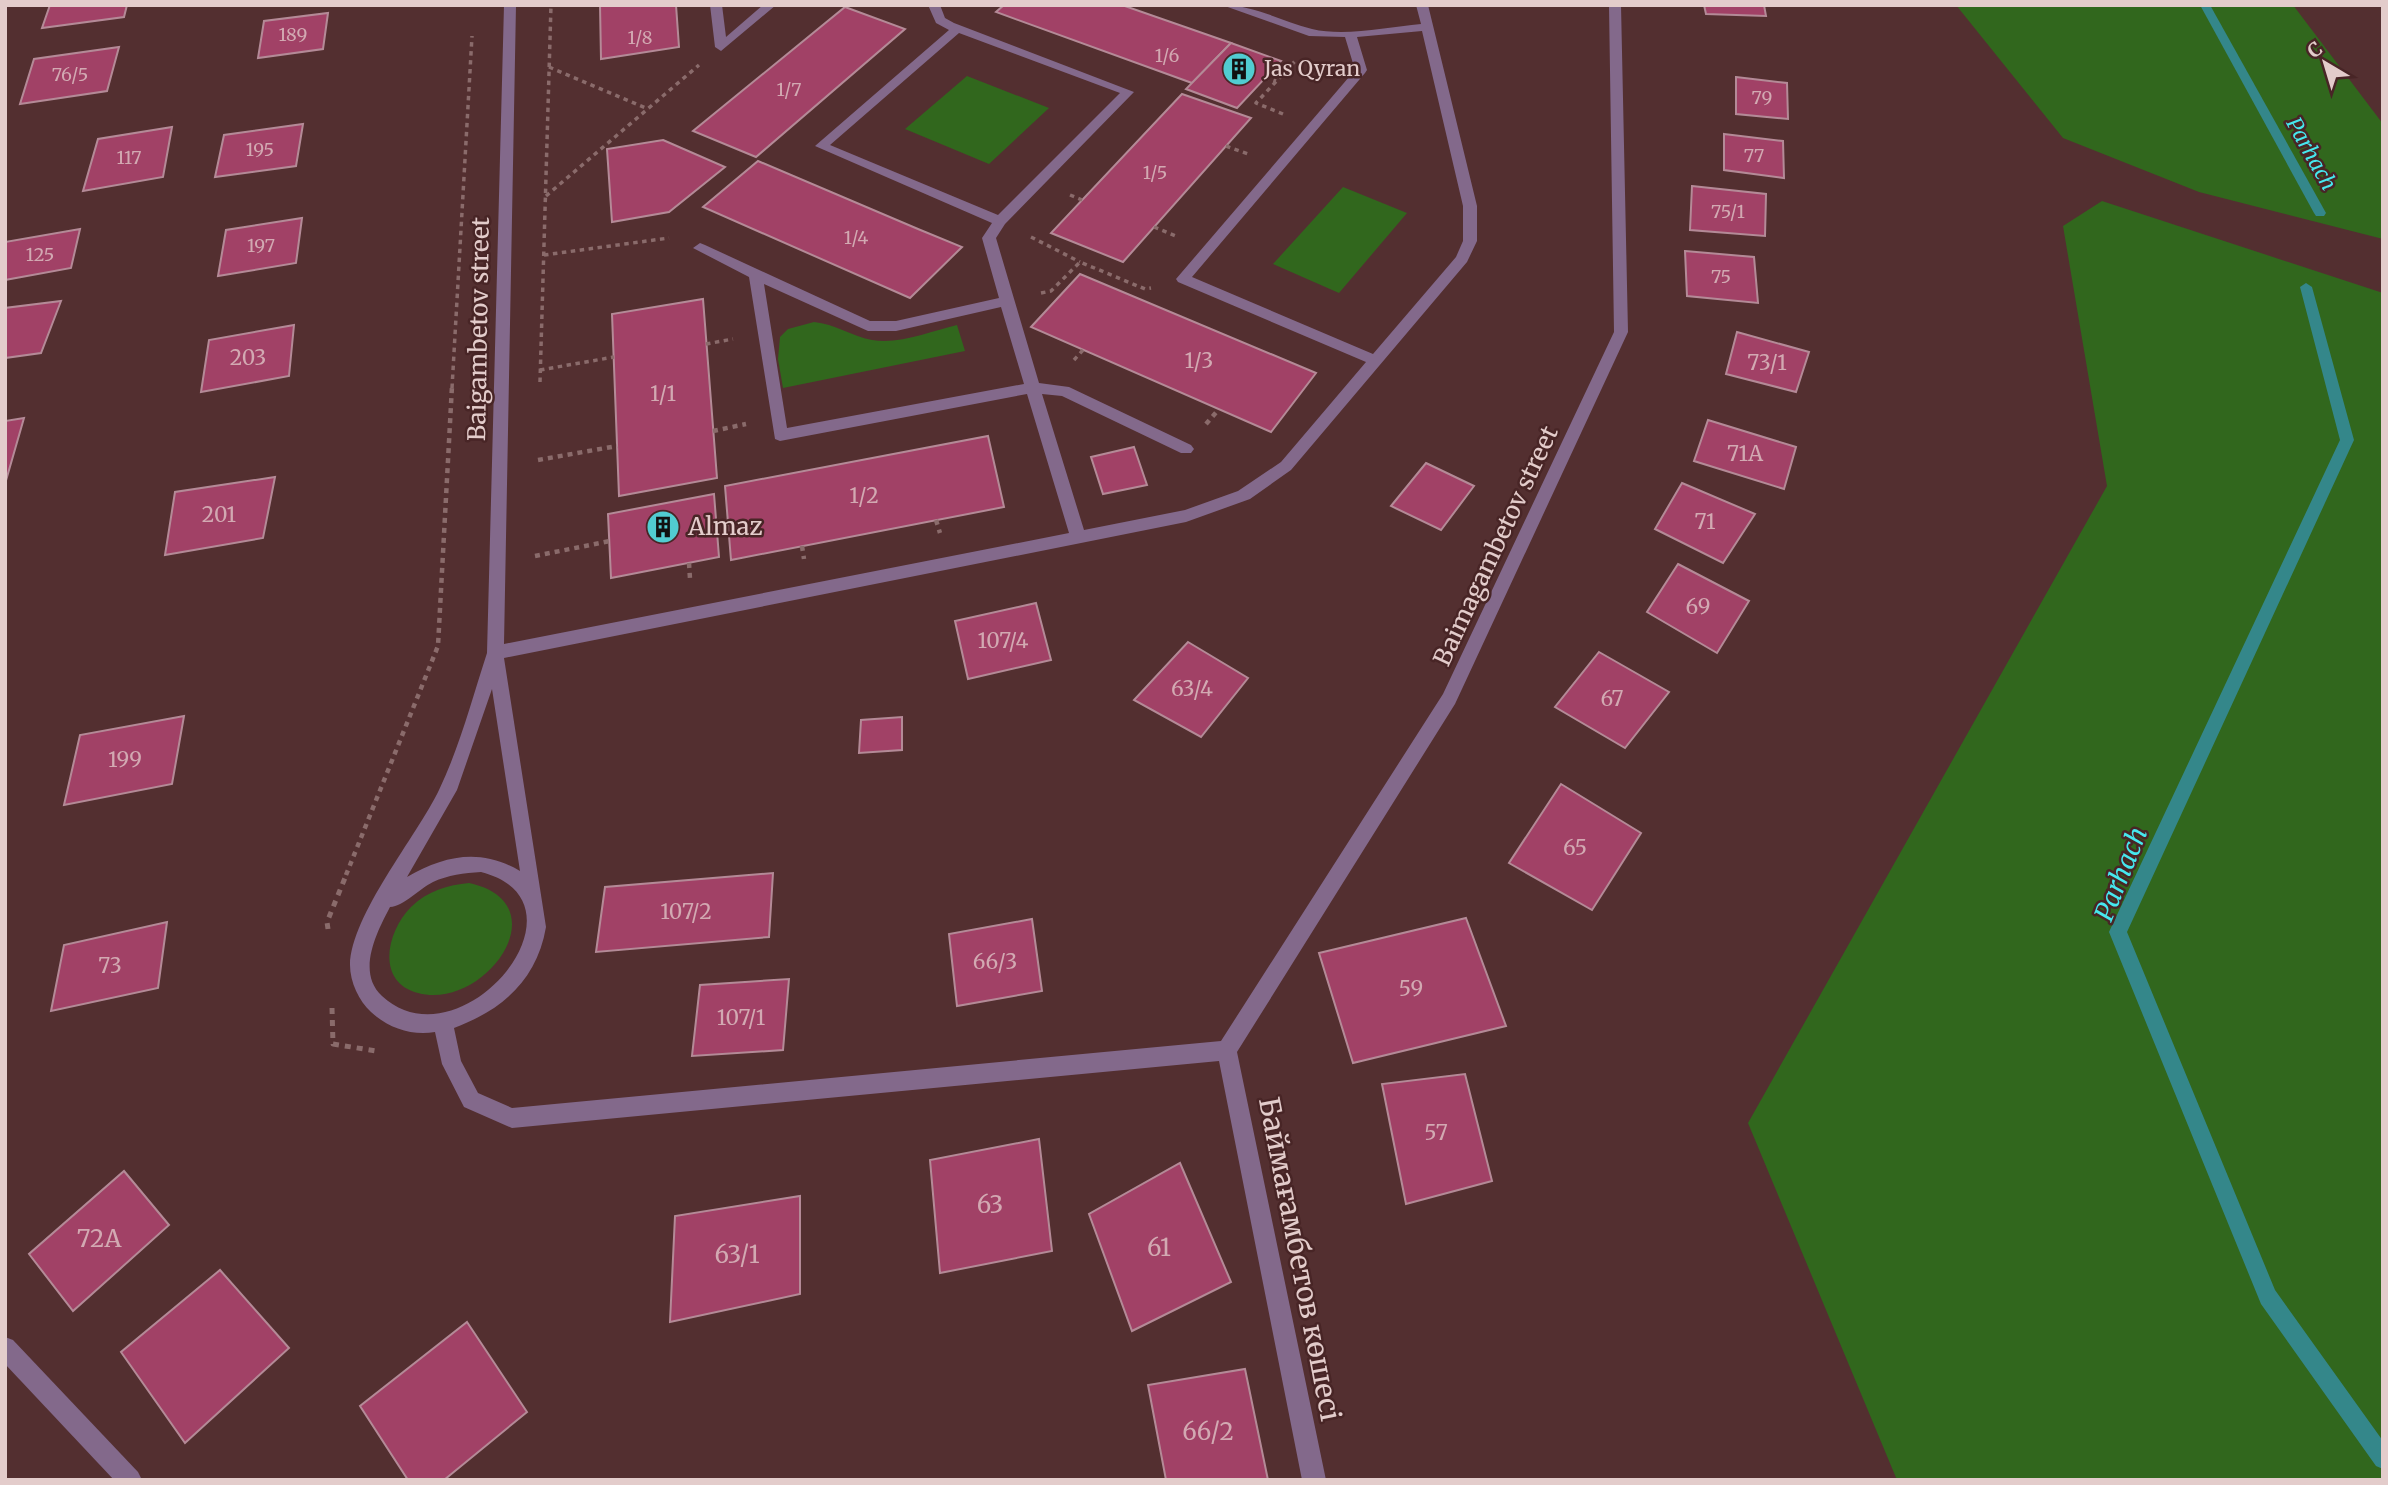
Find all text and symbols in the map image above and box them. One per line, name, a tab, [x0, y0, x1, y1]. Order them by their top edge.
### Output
house number: 189	[279, 23, 307, 46]
house number: 1/8	[628, 26, 652, 49]
north arrow	[2290, 28, 2360, 98]
text: С	[2302, 36, 2327, 63]
house number: 1/6	[1155, 44, 1179, 67]
building icon: Jas Qyran	[1220, 50, 1258, 88]
place label: Jas Qyran	[1263, 55, 1360, 82]
house number: 76/5	[52, 63, 88, 86]
house number: 1/7	[777, 78, 801, 101]
house number: 79	[1752, 86, 1772, 109]
water label: Parhach	[2280, 112, 2342, 195]
house number: 195	[246, 138, 274, 161]
house number: 77	[1744, 144, 1764, 167]
house number: 117	[117, 146, 141, 169]
house number: 1/5	[1143, 161, 1167, 184]
house number: 75/1	[1711, 200, 1745, 223]
street label: Baigambetov street	[461, 216, 496, 441]
house number: 1/4	[844, 226, 868, 249]
house number: 197	[247, 234, 275, 257]
house number: 125	[26, 243, 54, 266]
house number: 75	[1711, 265, 1731, 288]
house number: 203	[230, 344, 266, 371]
house number: 1/3	[1185, 347, 1213, 374]
house number: 73/1	[1747, 349, 1787, 376]
house number: 1/1	[650, 380, 676, 407]
street label: Baimagambetov street	[1426, 420, 1565, 671]
house number: 71А	[1727, 440, 1763, 467]
house number: 1/2	[849, 482, 879, 509]
house number: 201	[202, 501, 236, 528]
building icon: Almaz	[644, 508, 682, 546]
house number: 71	[1694, 508, 1716, 535]
place label: Almaz	[687, 511, 763, 542]
house number: 69	[1686, 593, 1710, 620]
house number: 107/4	[978, 627, 1028, 654]
house number: 63/4	[1171, 675, 1213, 702]
house number: 67	[1600, 685, 1624, 712]
house number: 199	[108, 746, 142, 773]
water label: Parhach	[2087, 822, 2154, 926]
house number: 65	[1563, 834, 1587, 861]
house number: 107/2	[660, 898, 712, 925]
house number: 66/3	[973, 948, 1017, 975]
house number: 73	[98, 952, 122, 979]
house number: 59	[1399, 975, 1423, 1002]
house number: 107/1	[717, 1004, 765, 1031]
street label: Баймағамбетов көшесі	[1251, 1094, 1349, 1424]
house number: 57	[1424, 1119, 1448, 1146]
house number: 63	[977, 1189, 1003, 1220]
house number: 72А	[77, 1223, 122, 1254]
house number: 61	[1147, 1232, 1171, 1263]
house number: 63/1	[714, 1239, 760, 1270]
house number: 66/2	[1182, 1416, 1234, 1447]

